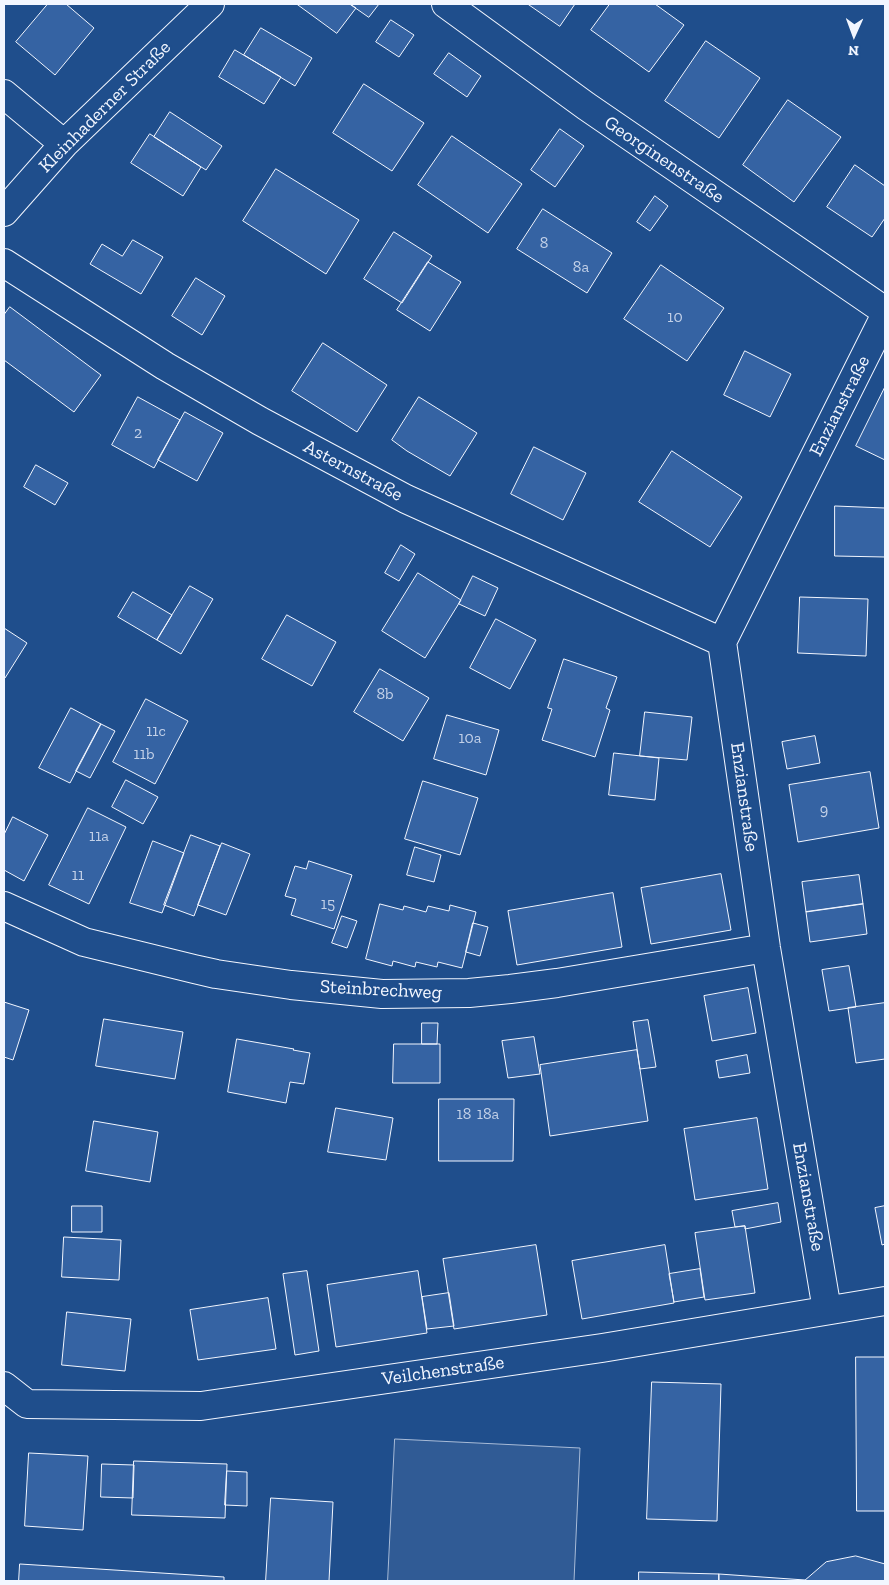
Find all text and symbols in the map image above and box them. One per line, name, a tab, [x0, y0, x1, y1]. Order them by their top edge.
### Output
north arrow	[829, 10, 879, 60]
street label: Kleinhaderner Straße	[34, 36, 176, 178]
text: N	[848, 42, 859, 59]
street label: Georginenstraße	[600, 111, 728, 209]
house number: 8	[540, 233, 548, 253]
house number: 8a	[573, 257, 589, 277]
house number: 10	[667, 307, 683, 327]
street label: Enzianstraße	[805, 352, 875, 460]
house number: 2	[134, 423, 142, 443]
street label: Asternstraße	[299, 435, 407, 507]
house number: 8b	[376, 684, 394, 704]
house number: 11c	[146, 721, 166, 741]
house number: 10a	[458, 728, 482, 748]
street label: Enzianstraße	[725, 741, 763, 853]
house number: 11b	[134, 744, 154, 764]
house number: 9	[820, 800, 828, 820]
house number: 11a	[89, 826, 109, 846]
house number: 11	[72, 865, 84, 885]
house number: 15	[321, 894, 335, 914]
street label: Steinbrechweg	[319, 975, 443, 1005]
house number: 18	[457, 1104, 471, 1124]
house number: 18a	[477, 1104, 499, 1124]
street label: Enzianstraße	[787, 1141, 829, 1253]
street label: Veilchenstraße	[380, 1351, 506, 1391]

